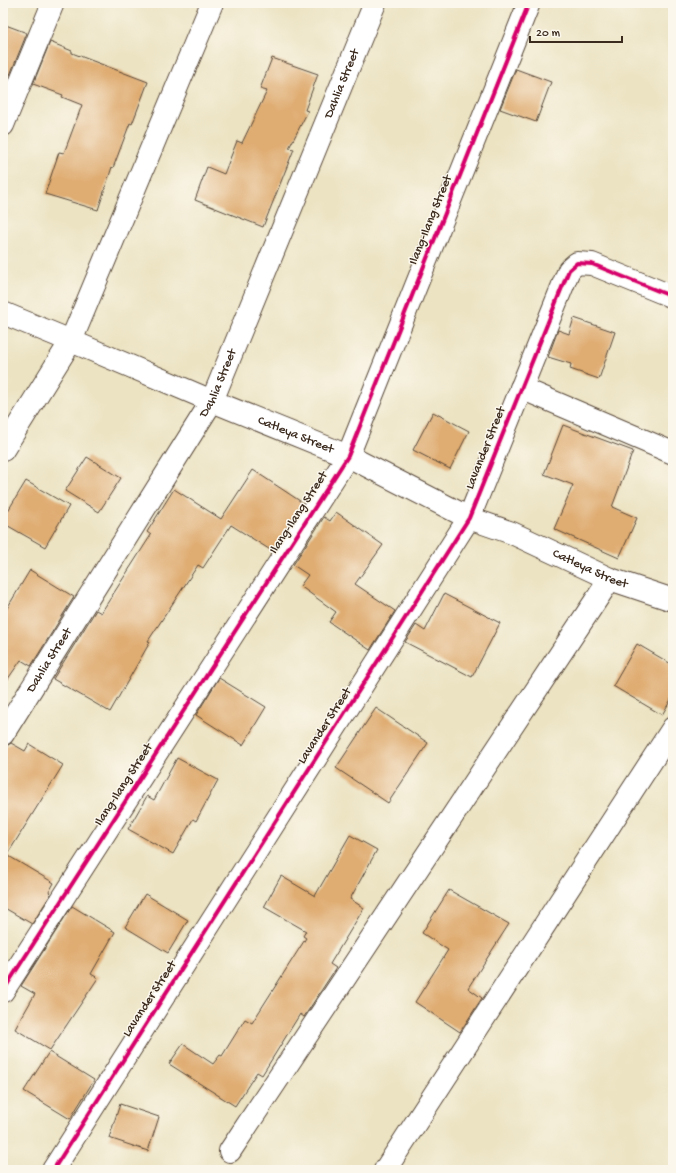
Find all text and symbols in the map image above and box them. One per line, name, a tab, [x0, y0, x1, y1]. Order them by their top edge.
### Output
scale bar	[530, 18, 622, 44]
text: 20 m	[536, 27, 561, 41]
street label: Dahlia Street	[321, 45, 363, 121]
street label: Ilang-Ilang Street	[406, 171, 456, 267]
street label: Dahlia Street	[196, 345, 241, 421]
street label: Lavander Street	[463, 403, 510, 492]
street label: Catleya Street	[255, 413, 337, 458]
street label: Ilang-Ilang Street	[267, 468, 332, 557]
street label: Catleya Street	[550, 546, 631, 592]
street label: Dahlia Street	[23, 624, 76, 696]
street label: Lavander Street	[295, 684, 356, 767]
street label: Ilang-Ilang Street	[92, 740, 157, 829]
street label: Lavander Street	[120, 957, 181, 1040]

